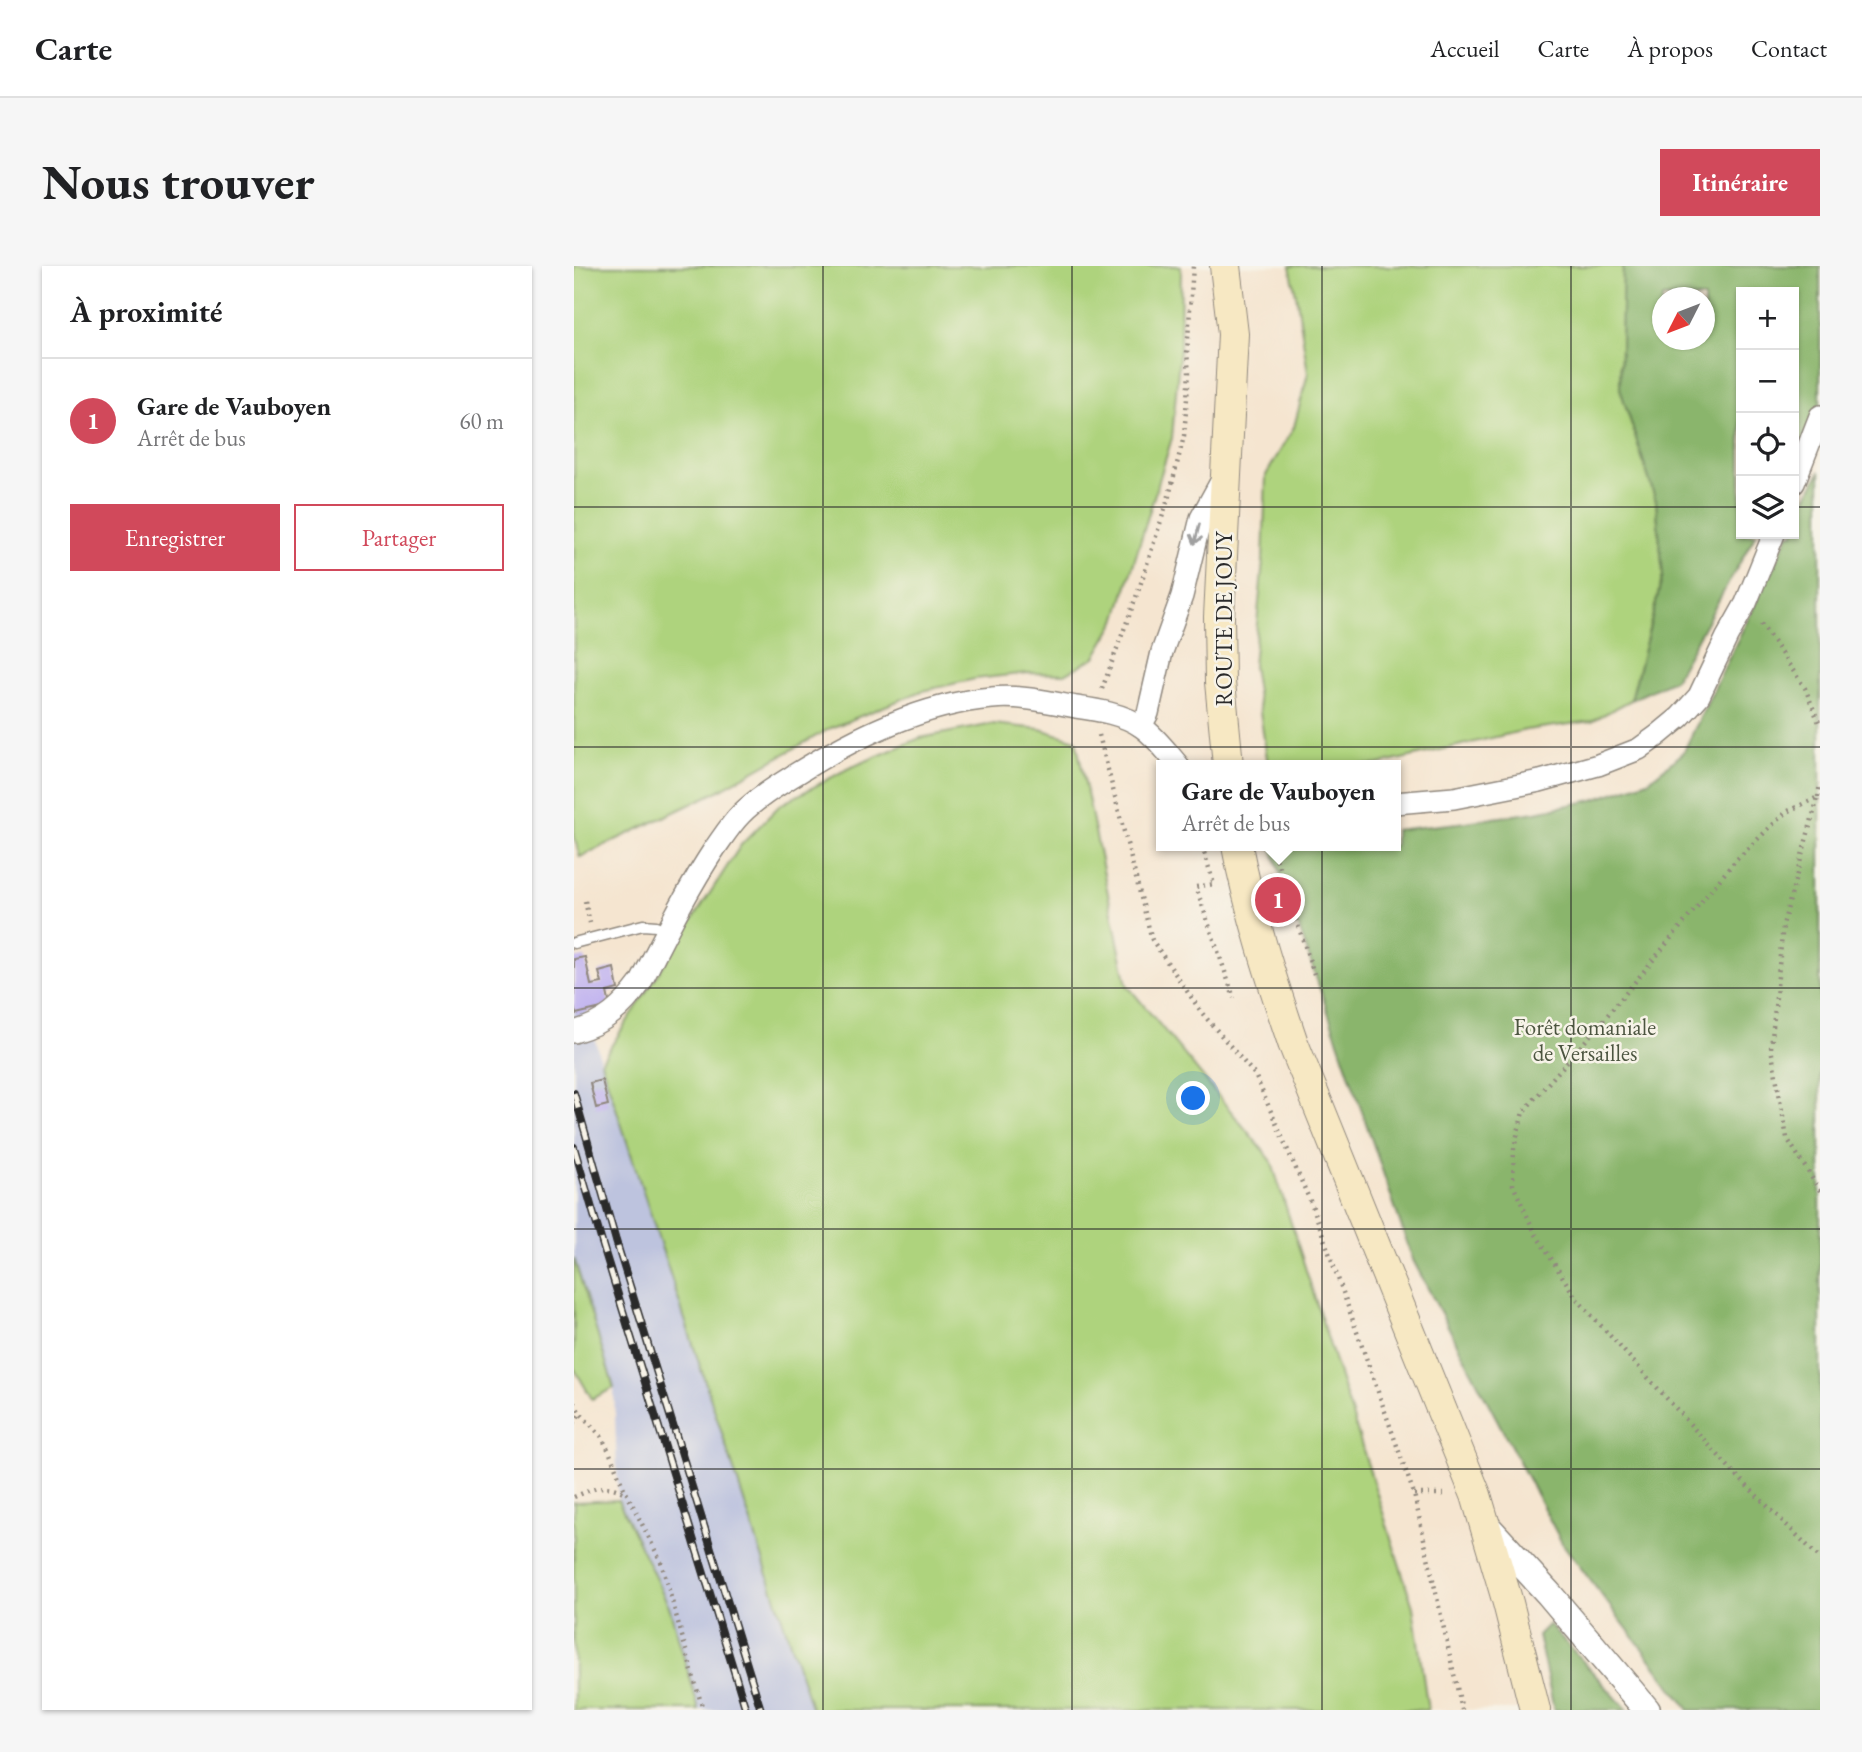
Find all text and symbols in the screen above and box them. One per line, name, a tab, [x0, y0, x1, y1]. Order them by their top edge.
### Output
text: Carte	[35, 27, 112, 70]
text: Accueil	[1430, 33, 1500, 64]
text: Carte	[1538, 33, 1589, 64]
text: À propos	[1627, 33, 1713, 64]
text: Contact	[1751, 33, 1827, 64]
button: Itinéraire	[1660, 149, 1820, 216]
text: Nous trouver	[42, 150, 315, 214]
north arrow	[1652, 287, 1715, 350]
map controls	[1736, 287, 1799, 539]
button: +	[1736, 287, 1799, 350]
text: À proximité	[70, 292, 222, 331]
button: −	[1736, 350, 1799, 413]
text: Gare de Vauboyen	[137, 389, 331, 423]
text: 1	[87, 406, 99, 436]
text: 60 m	[459, 406, 504, 436]
button: locate	[1736, 413, 1799, 476]
text: Arrêt de bus	[137, 423, 246, 453]
button: layers	[1736, 476, 1799, 539]
button: Enregistrer	[70, 504, 280, 571]
button: Partager	[294, 504, 504, 571]
one-way arrow	[1190, 522, 1203, 545]
street label: ROUTE DE JOUY	[1209, 530, 1239, 706]
popup	[1156, 760, 1401, 851]
text: Gare de Vauboyen	[1181, 774, 1376, 808]
text: Arrêt de bus	[1181, 808, 1290, 838]
pin: 1	[1255, 874, 1301, 926]
park label: Forêt domaniale de Versailles	[1514, 1012, 1656, 1068]
your location	[1176, 1081, 1210, 1115]

